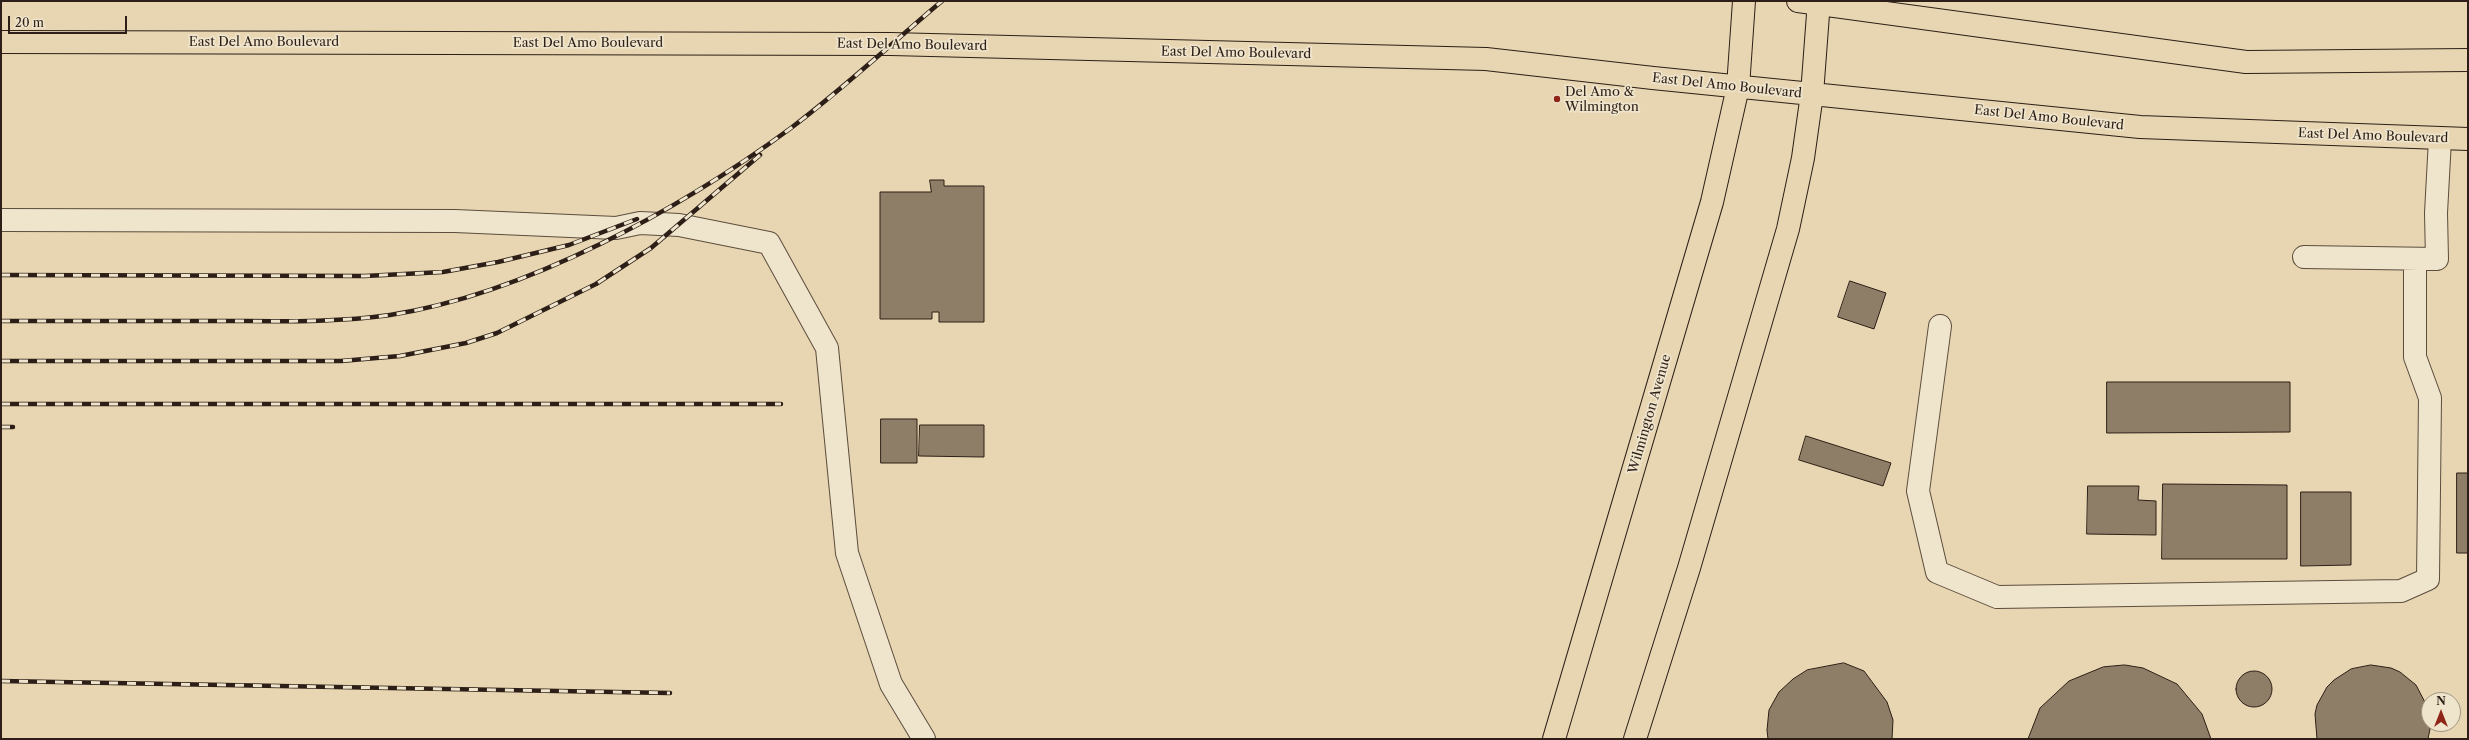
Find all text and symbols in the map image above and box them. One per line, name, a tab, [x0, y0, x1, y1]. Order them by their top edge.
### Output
scale bar	[10, 8, 129, 34]
text: 20 m	[15, 15, 44, 30]
street label: East Del Amo Boulevard	[189, 34, 339, 50]
street label: East Del Amo Boulevard	[513, 35, 663, 51]
street label: East Del Amo Boulevard	[837, 36, 987, 54]
street label: East Del Amo Boulevard	[1161, 44, 1311, 62]
street label: East Del Amo Boulevard	[1651, 70, 1803, 102]
place label: Del Amo & Wilmington	[1565, 84, 1639, 115]
marker: Del Amo & Wilmington	[1552, 94, 1562, 104]
street label: East Del Amo Boulevard	[1973, 102, 2125, 134]
street label: East Del Amo Boulevard	[2298, 126, 2448, 146]
street label: Wilmington Avenue	[1625, 353, 1675, 475]
north arrow	[2421, 692, 2461, 732]
text: N	[2436, 694, 2446, 708]

